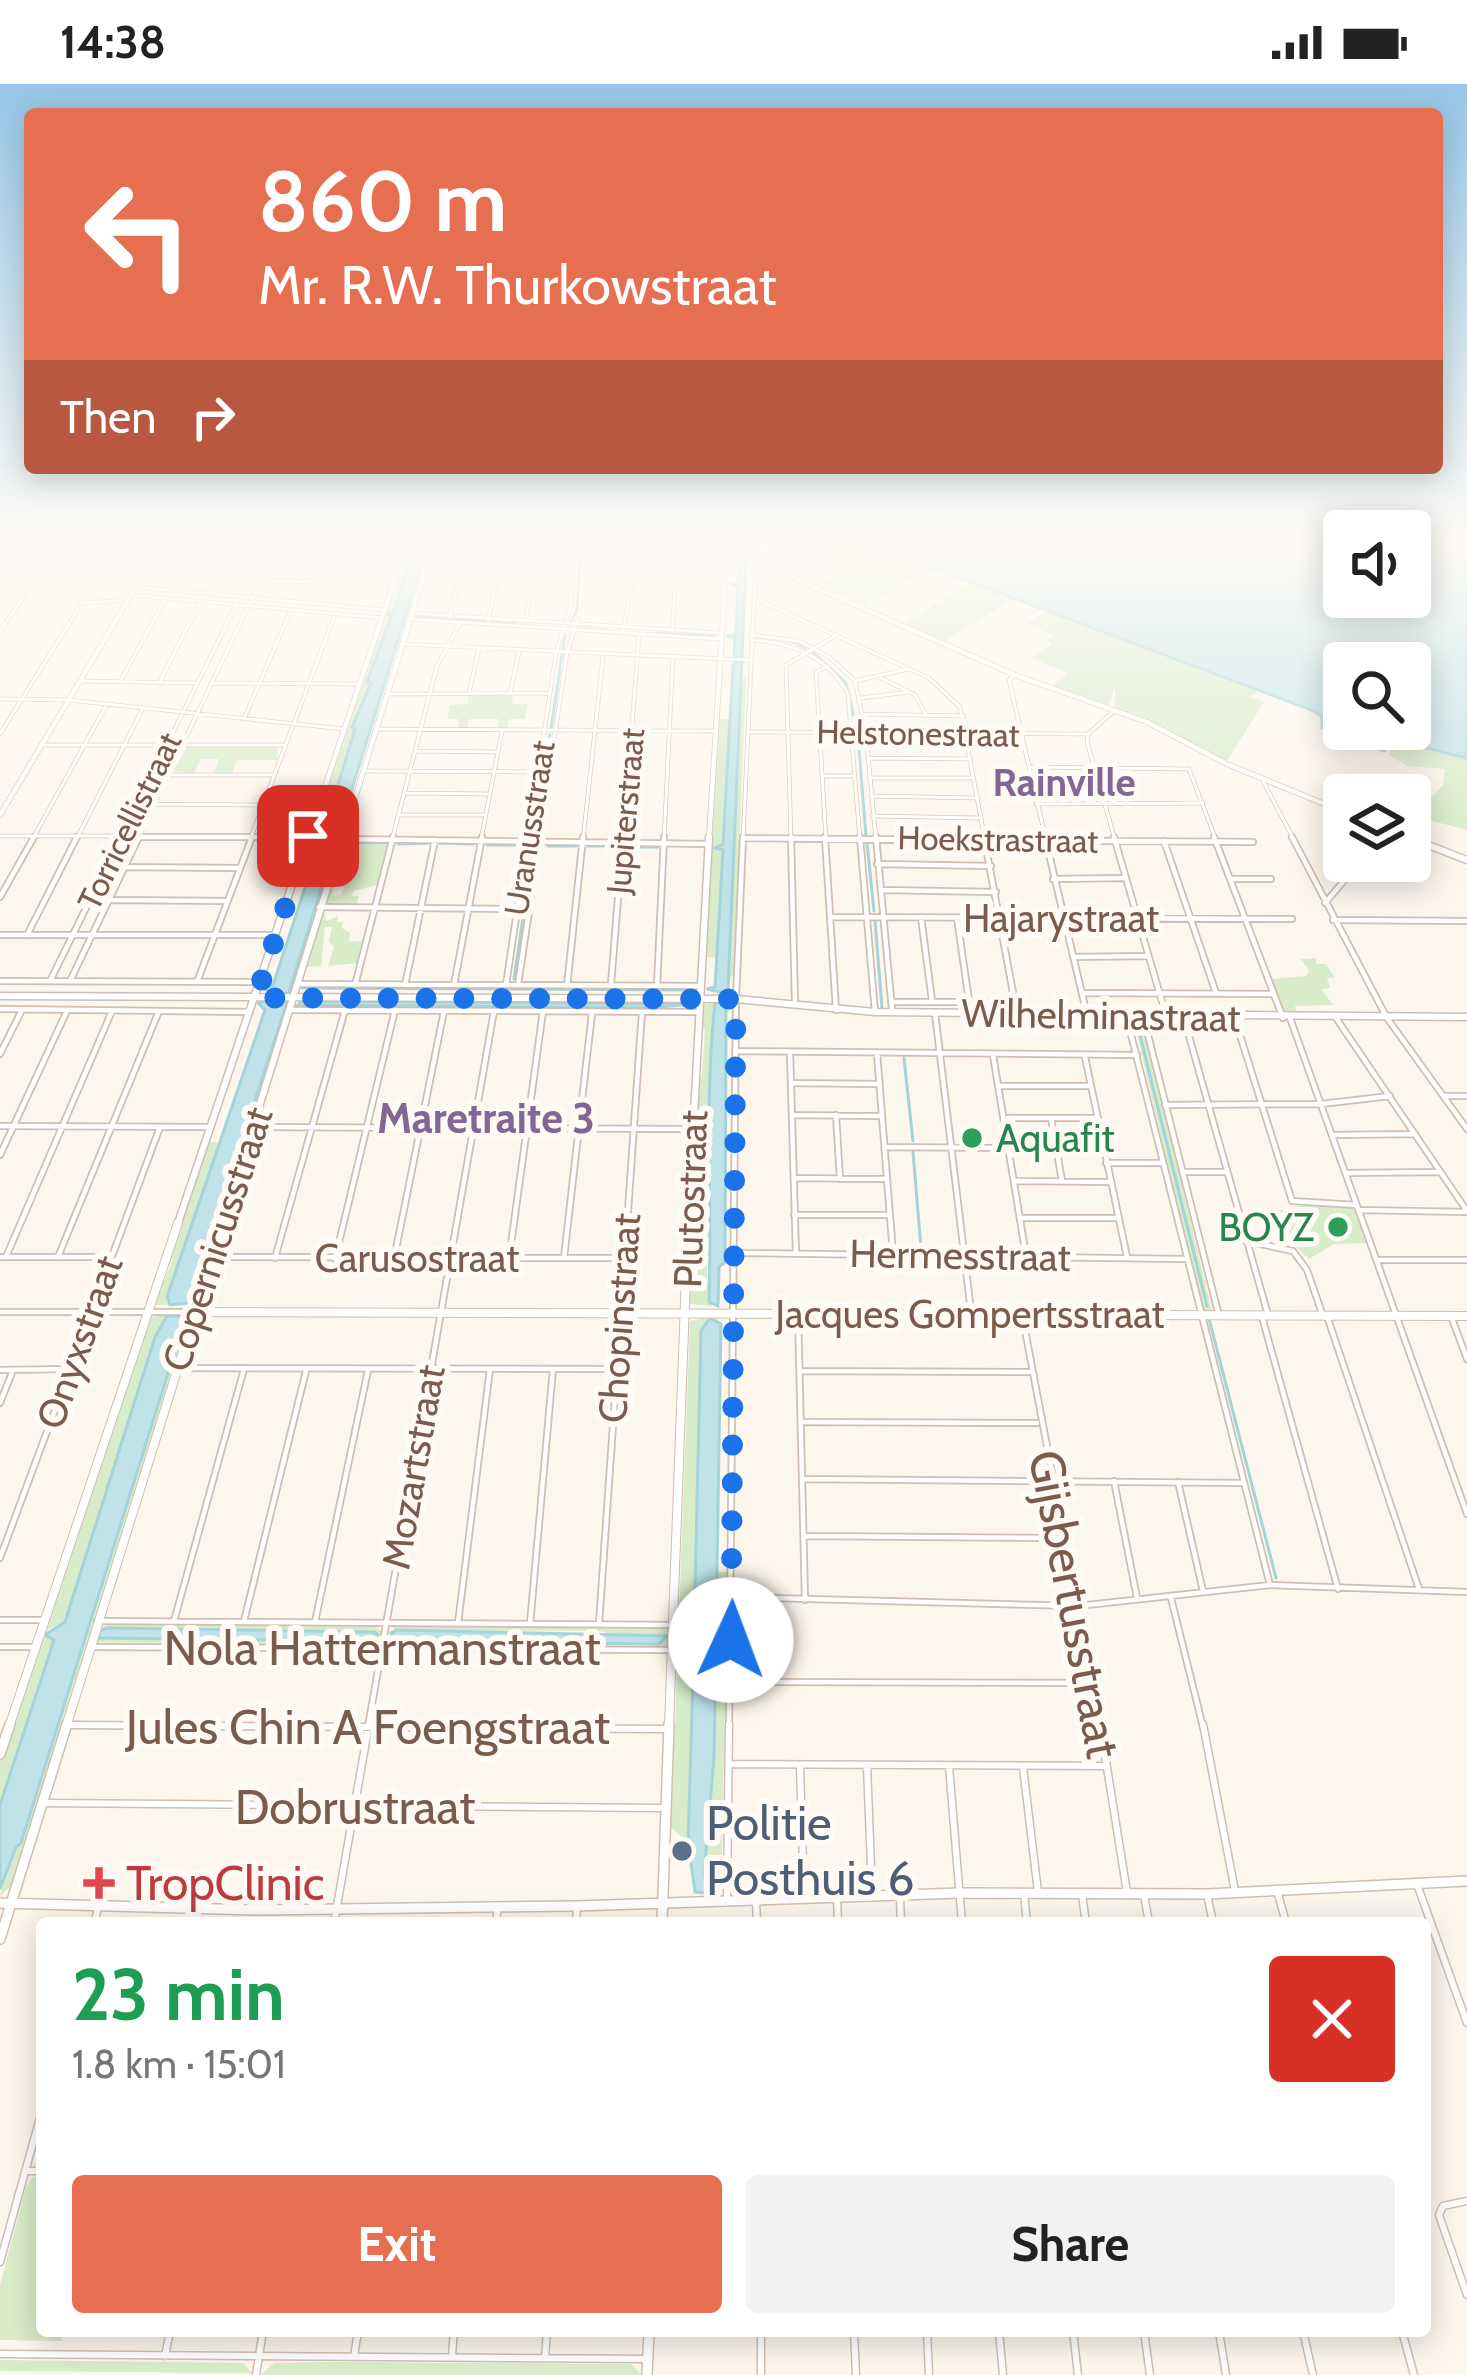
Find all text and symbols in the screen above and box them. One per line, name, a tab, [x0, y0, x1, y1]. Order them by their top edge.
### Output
text: 14:38	[60, 15, 166, 69]
text: 860 m	[258, 150, 507, 252]
icon: left	[60, 156, 216, 312]
text: Mr. R.W. Thurkowstraat	[258, 252, 777, 318]
icon: right	[180, 384, 246, 450]
text: Then	[60, 390, 156, 444]
map controls	[1323, 510, 1431, 882]
button: sound	[1323, 510, 1431, 618]
button: search	[1323, 642, 1431, 750]
street label: Helstonestraat	[816, 711, 1020, 755]
street label: Torricellistraat	[69, 726, 189, 916]
street label: Jupiterstraat	[598, 726, 652, 897]
street label: Uranusstraat	[495, 738, 563, 918]
district label: Rainville	[992, 758, 1136, 806]
button: layers	[1323, 774, 1431, 882]
pin	[257, 785, 359, 887]
icon: arrive	[275, 803, 341, 869]
street label: Hoekstrastraat	[897, 817, 1099, 861]
street label: Hajarystraat	[963, 894, 1159, 942]
street label: Wilhelminastraat	[961, 989, 1241, 1041]
district label: Maretraite 3	[377, 1092, 595, 1144]
street label: Copernicusstraat	[152, 1101, 282, 1377]
street label: Plutostraat	[663, 1109, 717, 1289]
place label: Aquafit	[996, 1114, 1115, 1162]
marker: Aquafit	[959, 1125, 985, 1151]
place label: BOYZ	[1218, 1203, 1315, 1251]
street label: Chopinstraat	[588, 1212, 650, 1424]
marker: BOYZ	[1325, 1214, 1351, 1240]
street label: Hermesstraat	[849, 1229, 1071, 1281]
street label: Carusostraat	[315, 1234, 519, 1282]
street label: Onyxstraat	[26, 1249, 132, 1435]
street label: Jacques Gompertsstraat	[774, 1290, 1165, 1338]
street label: Mozartstraat	[371, 1361, 455, 1573]
street label: Gijsbertusstraat	[1017, 1445, 1133, 1763]
position arrow	[668, 1577, 794, 1703]
street label: Nola Hattermanstraat	[163, 1619, 601, 1677]
street label: Jules Chin A Foengstraat	[125, 1698, 610, 1756]
street label: Dobrustraat	[235, 1778, 475, 1836]
place label: Politie Posthuis 6	[706, 1794, 915, 1907]
marker: Politie Posthuis 6	[669, 1838, 695, 1864]
place label: TropClinic	[126, 1854, 324, 1912]
marker: TropClinic	[83, 1867, 115, 1899]
text: 23 min	[72, 1951, 285, 2038]
button: close	[1269, 1956, 1395, 2082]
text: 1.8 km · 15:01	[72, 2040, 286, 2088]
button: Exit	[72, 2175, 722, 2313]
button: Share	[746, 2175, 1395, 2313]

